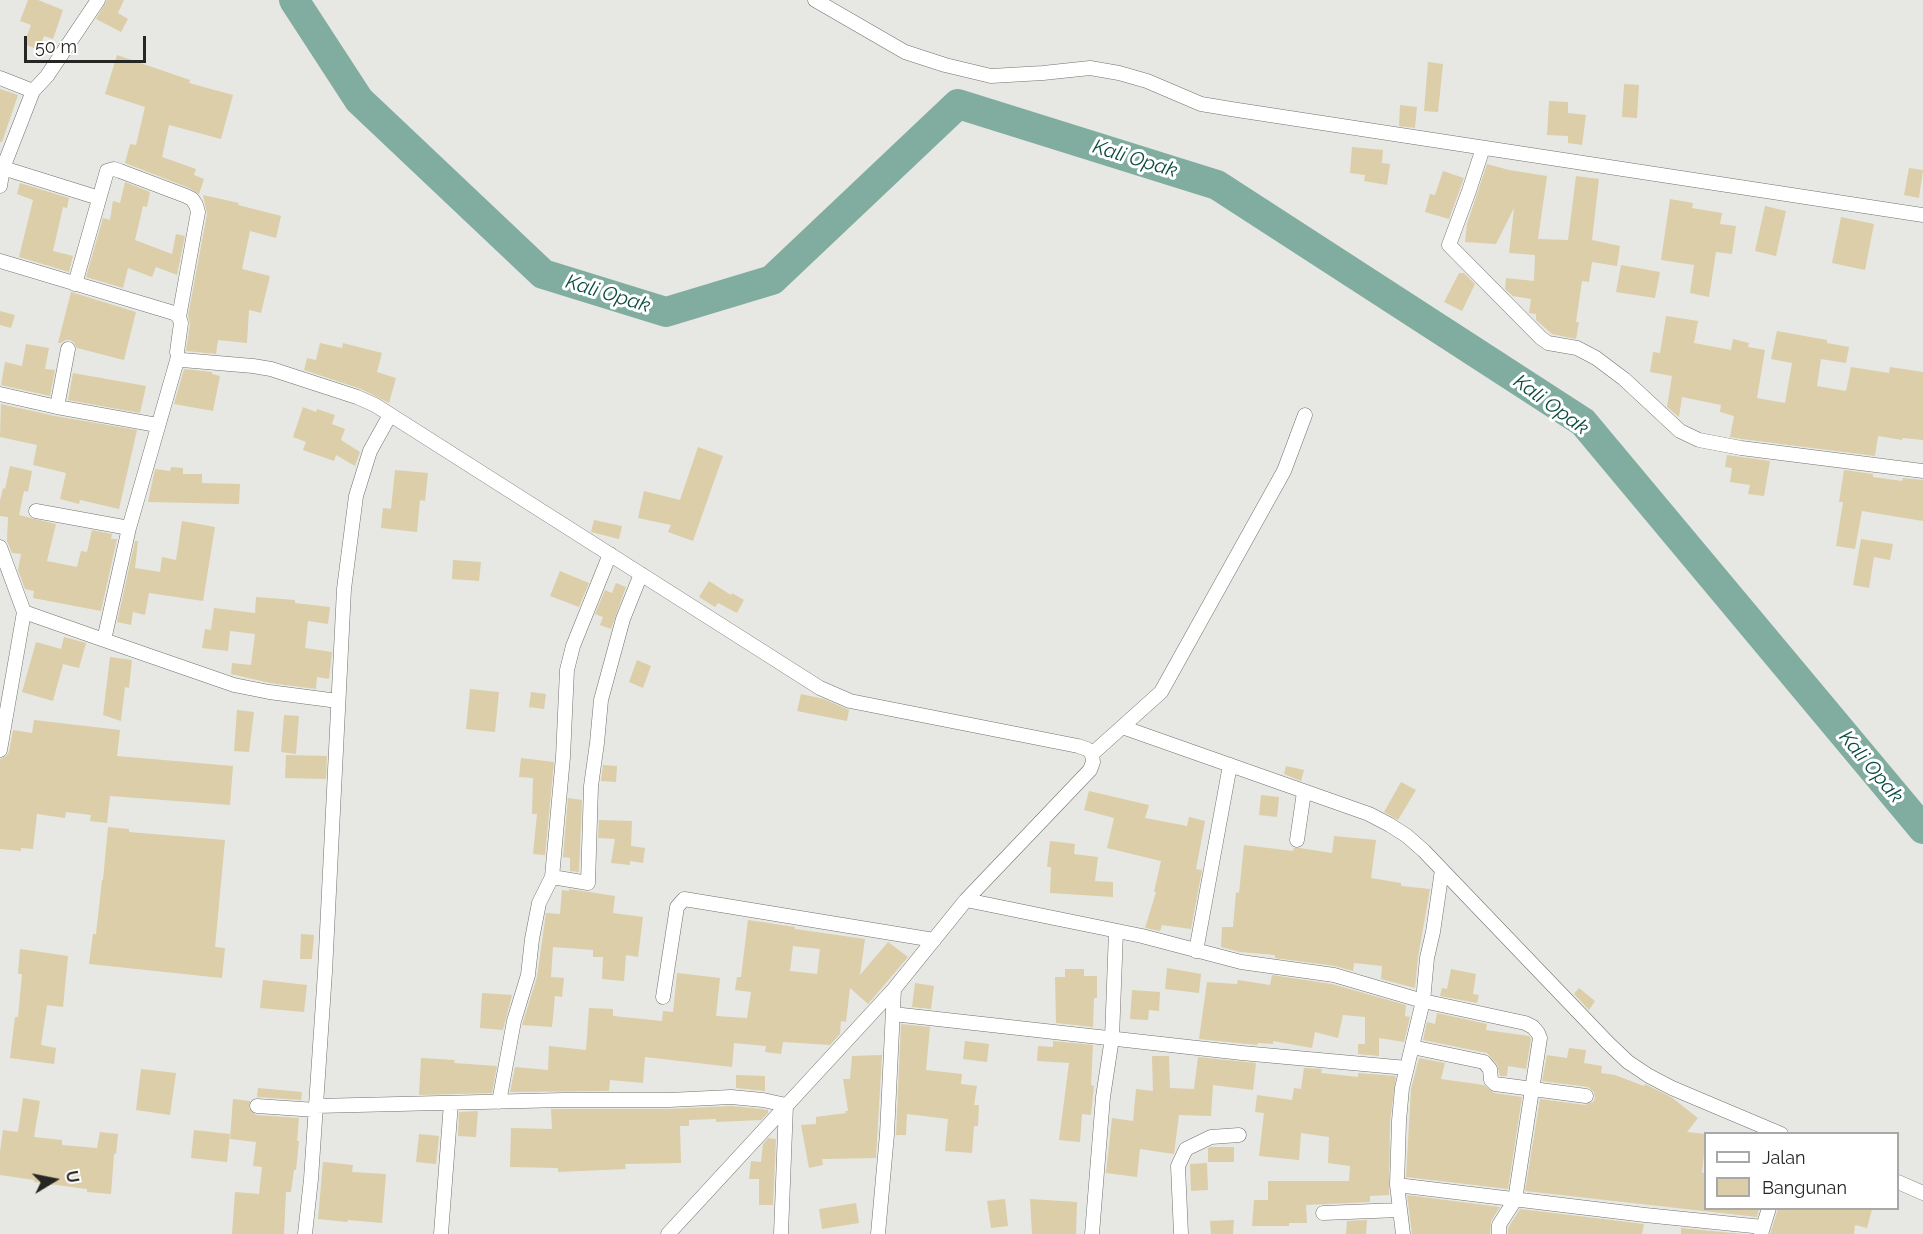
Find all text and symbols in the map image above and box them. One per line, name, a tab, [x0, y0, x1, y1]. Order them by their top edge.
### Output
scale bar	[27, 24, 148, 62]
text: 50 m	[35, 36, 77, 57]
water label: Kali Opak	[1090, 135, 1180, 183]
water label: Kali Opak	[563, 270, 653, 318]
water label: Kali Opak	[1509, 370, 1593, 440]
water label: Kali Opak	[1834, 726, 1908, 808]
legend	[1704, 1132, 1899, 1210]
text: Jalan	[1762, 1147, 1806, 1168]
north arrow	[24, 1150, 84, 1210]
text: U	[62, 1169, 83, 1184]
text: Bangunan	[1762, 1177, 1847, 1198]

